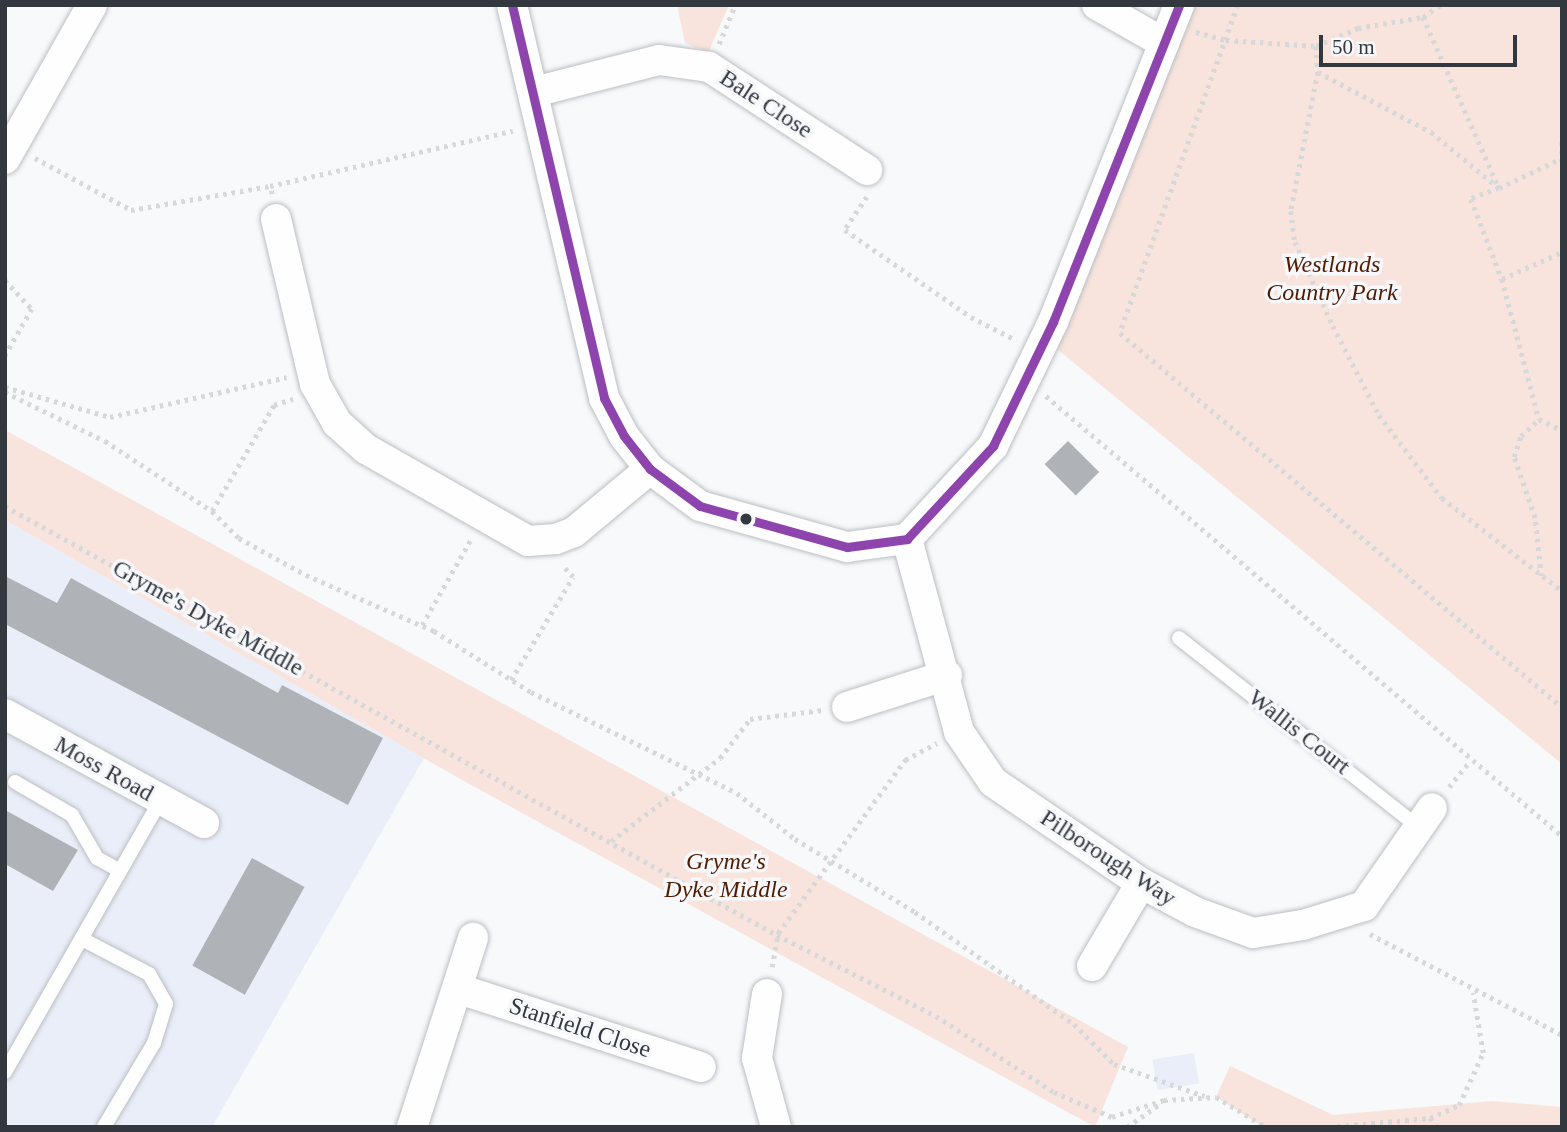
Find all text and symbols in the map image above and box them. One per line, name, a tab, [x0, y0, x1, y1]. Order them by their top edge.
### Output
scale bar	[1322, 21, 1520, 65]
text: 50 m	[1332, 35, 1375, 59]
street label: Bale Close	[714, 63, 818, 145]
park label: Westlands Country Park	[1266, 251, 1398, 307]
unlabelled marker	[739, 512, 753, 526]
street label: Gryme's Dyke Middle	[108, 554, 308, 682]
street label: Wallis Court	[1242, 683, 1356, 781]
street label: Moss Road	[49, 730, 159, 808]
street label: Pilborough Way	[1035, 803, 1181, 913]
park label: Gryme's Dyke Middle	[664, 848, 788, 904]
street label: Stanfield Close	[505, 992, 655, 1064]

